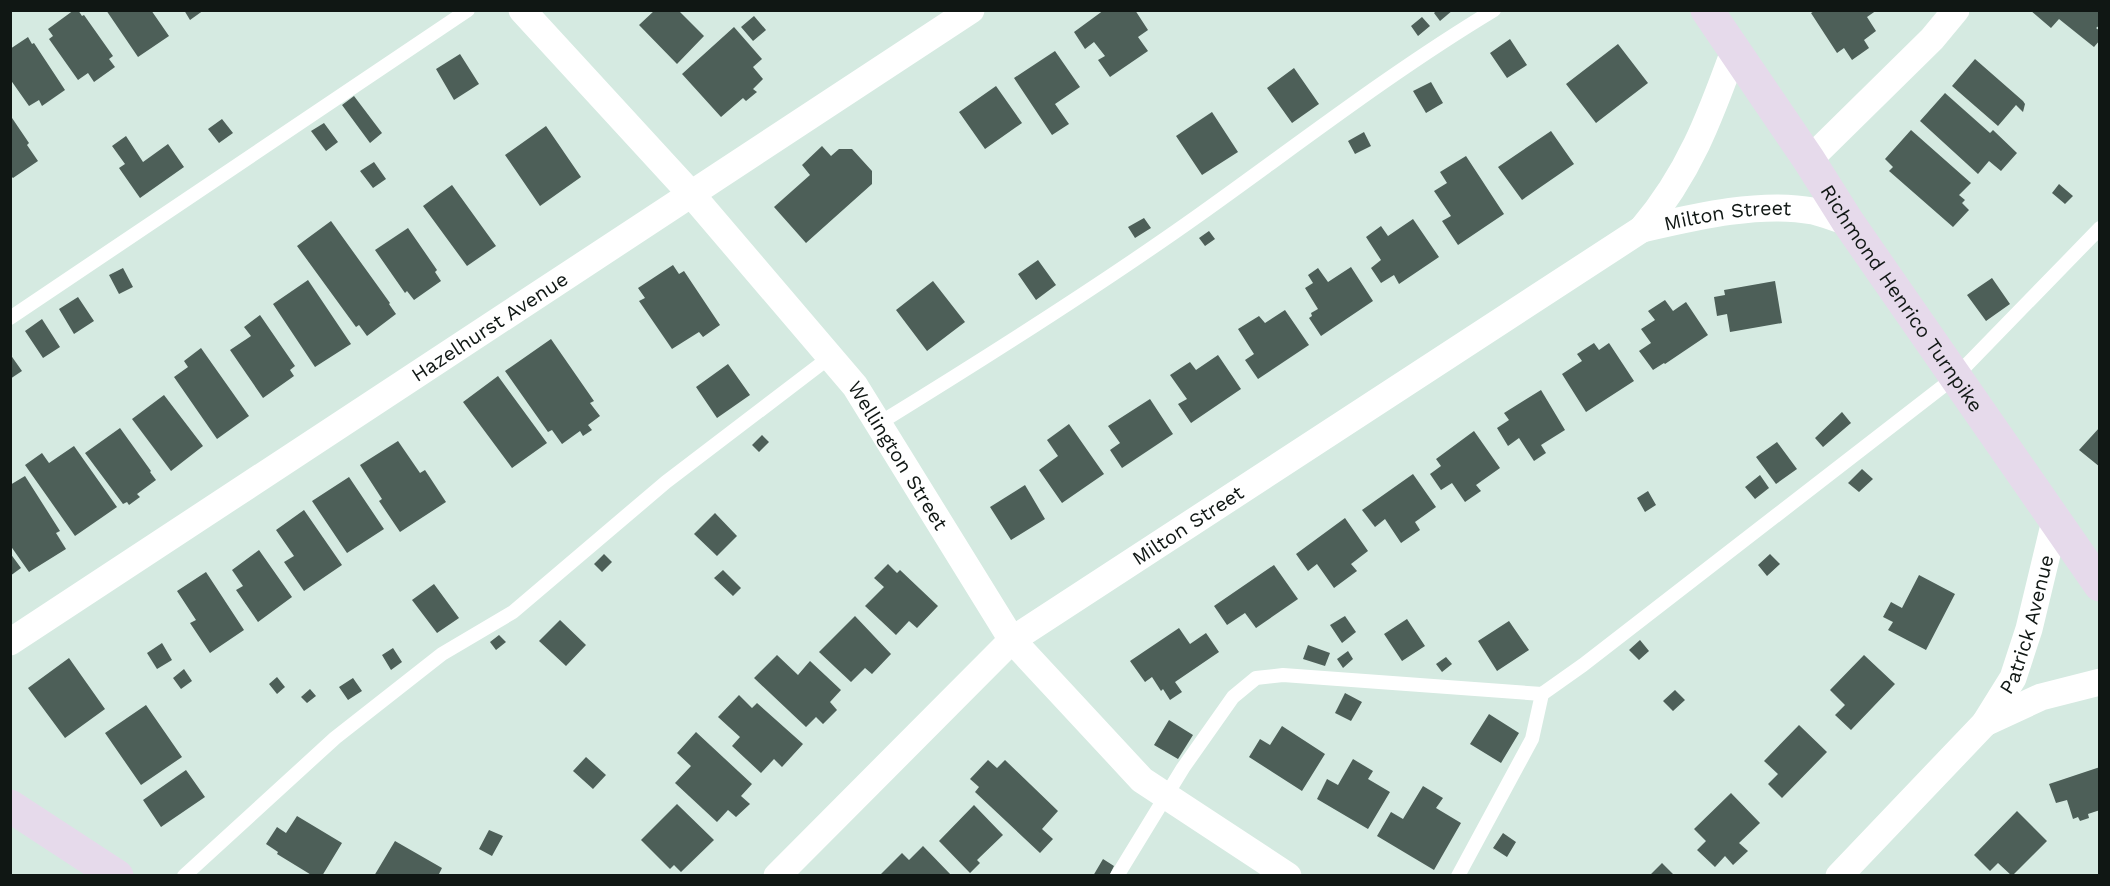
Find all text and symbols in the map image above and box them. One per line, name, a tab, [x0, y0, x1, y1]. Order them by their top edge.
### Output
street label: Richmond Henrico Turnpike	[1816, 180, 1988, 417]
street label: Milton Street	[1662, 196, 1792, 236]
street label: Hazelhurst Avenue	[407, 266, 572, 387]
street label: Wellington Street	[843, 377, 953, 535]
street label: Milton Street	[1128, 480, 1249, 570]
street label: Patrick Avenue	[1994, 552, 2058, 698]

